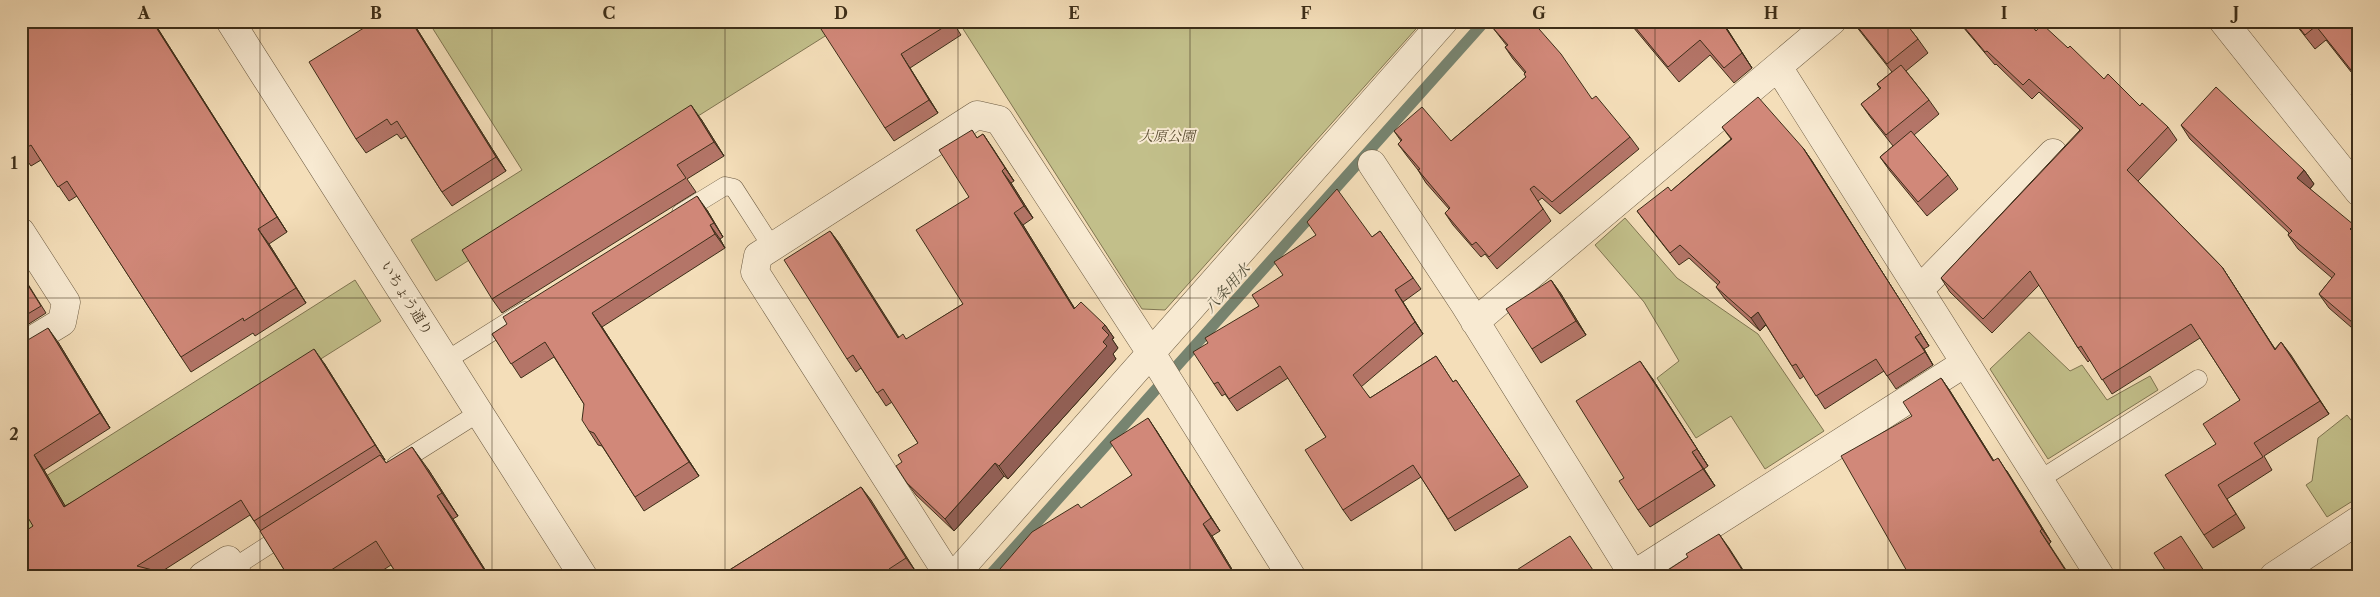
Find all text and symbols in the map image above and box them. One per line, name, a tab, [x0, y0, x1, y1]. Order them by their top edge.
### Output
text: A	[137, 3, 151, 23]
text: B	[370, 3, 382, 23]
text: C	[603, 3, 615, 23]
text: D	[834, 3, 848, 23]
text: E	[1068, 3, 1080, 23]
text: F	[1301, 3, 1312, 23]
text: G	[1532, 3, 1546, 23]
text: H	[1764, 3, 1778, 23]
text: I	[2001, 3, 2008, 23]
text: J	[2230, 3, 2239, 23]
park label: 大原公園	[1139, 127, 1197, 145]
text: 1	[10, 153, 18, 173]
street label: いちょう通り	[377, 258, 437, 338]
water label: 八条用水	[1200, 258, 1255, 317]
text: 2	[9, 424, 19, 444]

